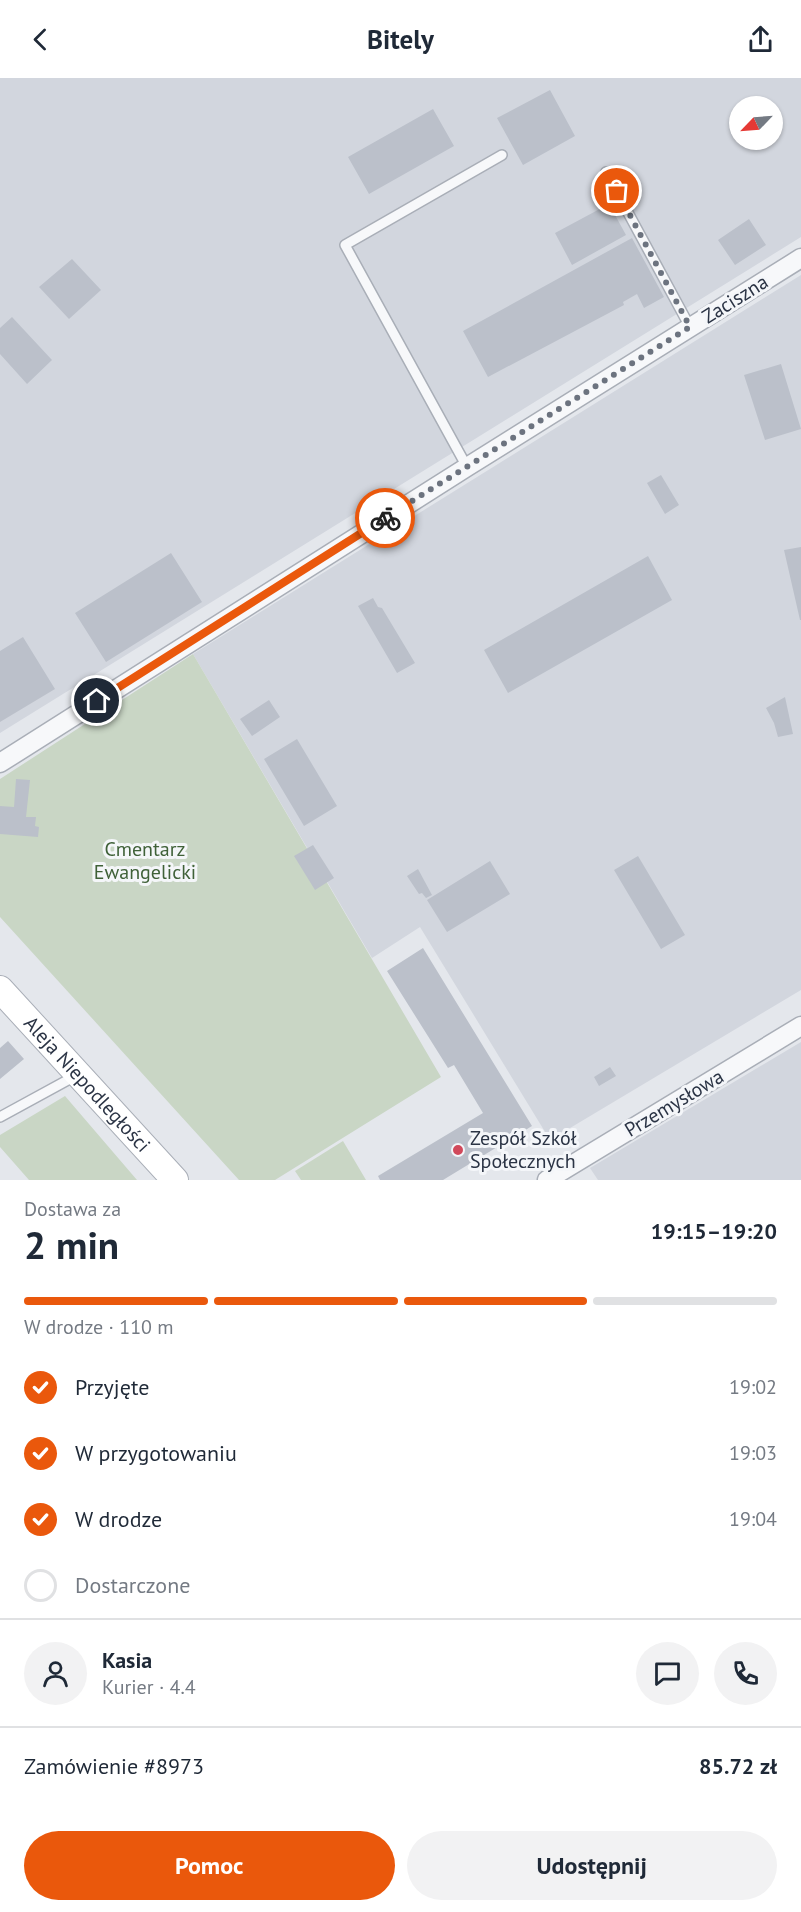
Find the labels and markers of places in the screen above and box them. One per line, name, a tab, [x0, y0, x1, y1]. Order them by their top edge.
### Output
pin	[591, 165, 642, 216]
pin	[71, 675, 122, 726]
place label: Zespół Szkół Społecznych	[470, 1125, 577, 1174]
marker: Zespół Szkół Społecznych	[451, 1143, 465, 1157]

